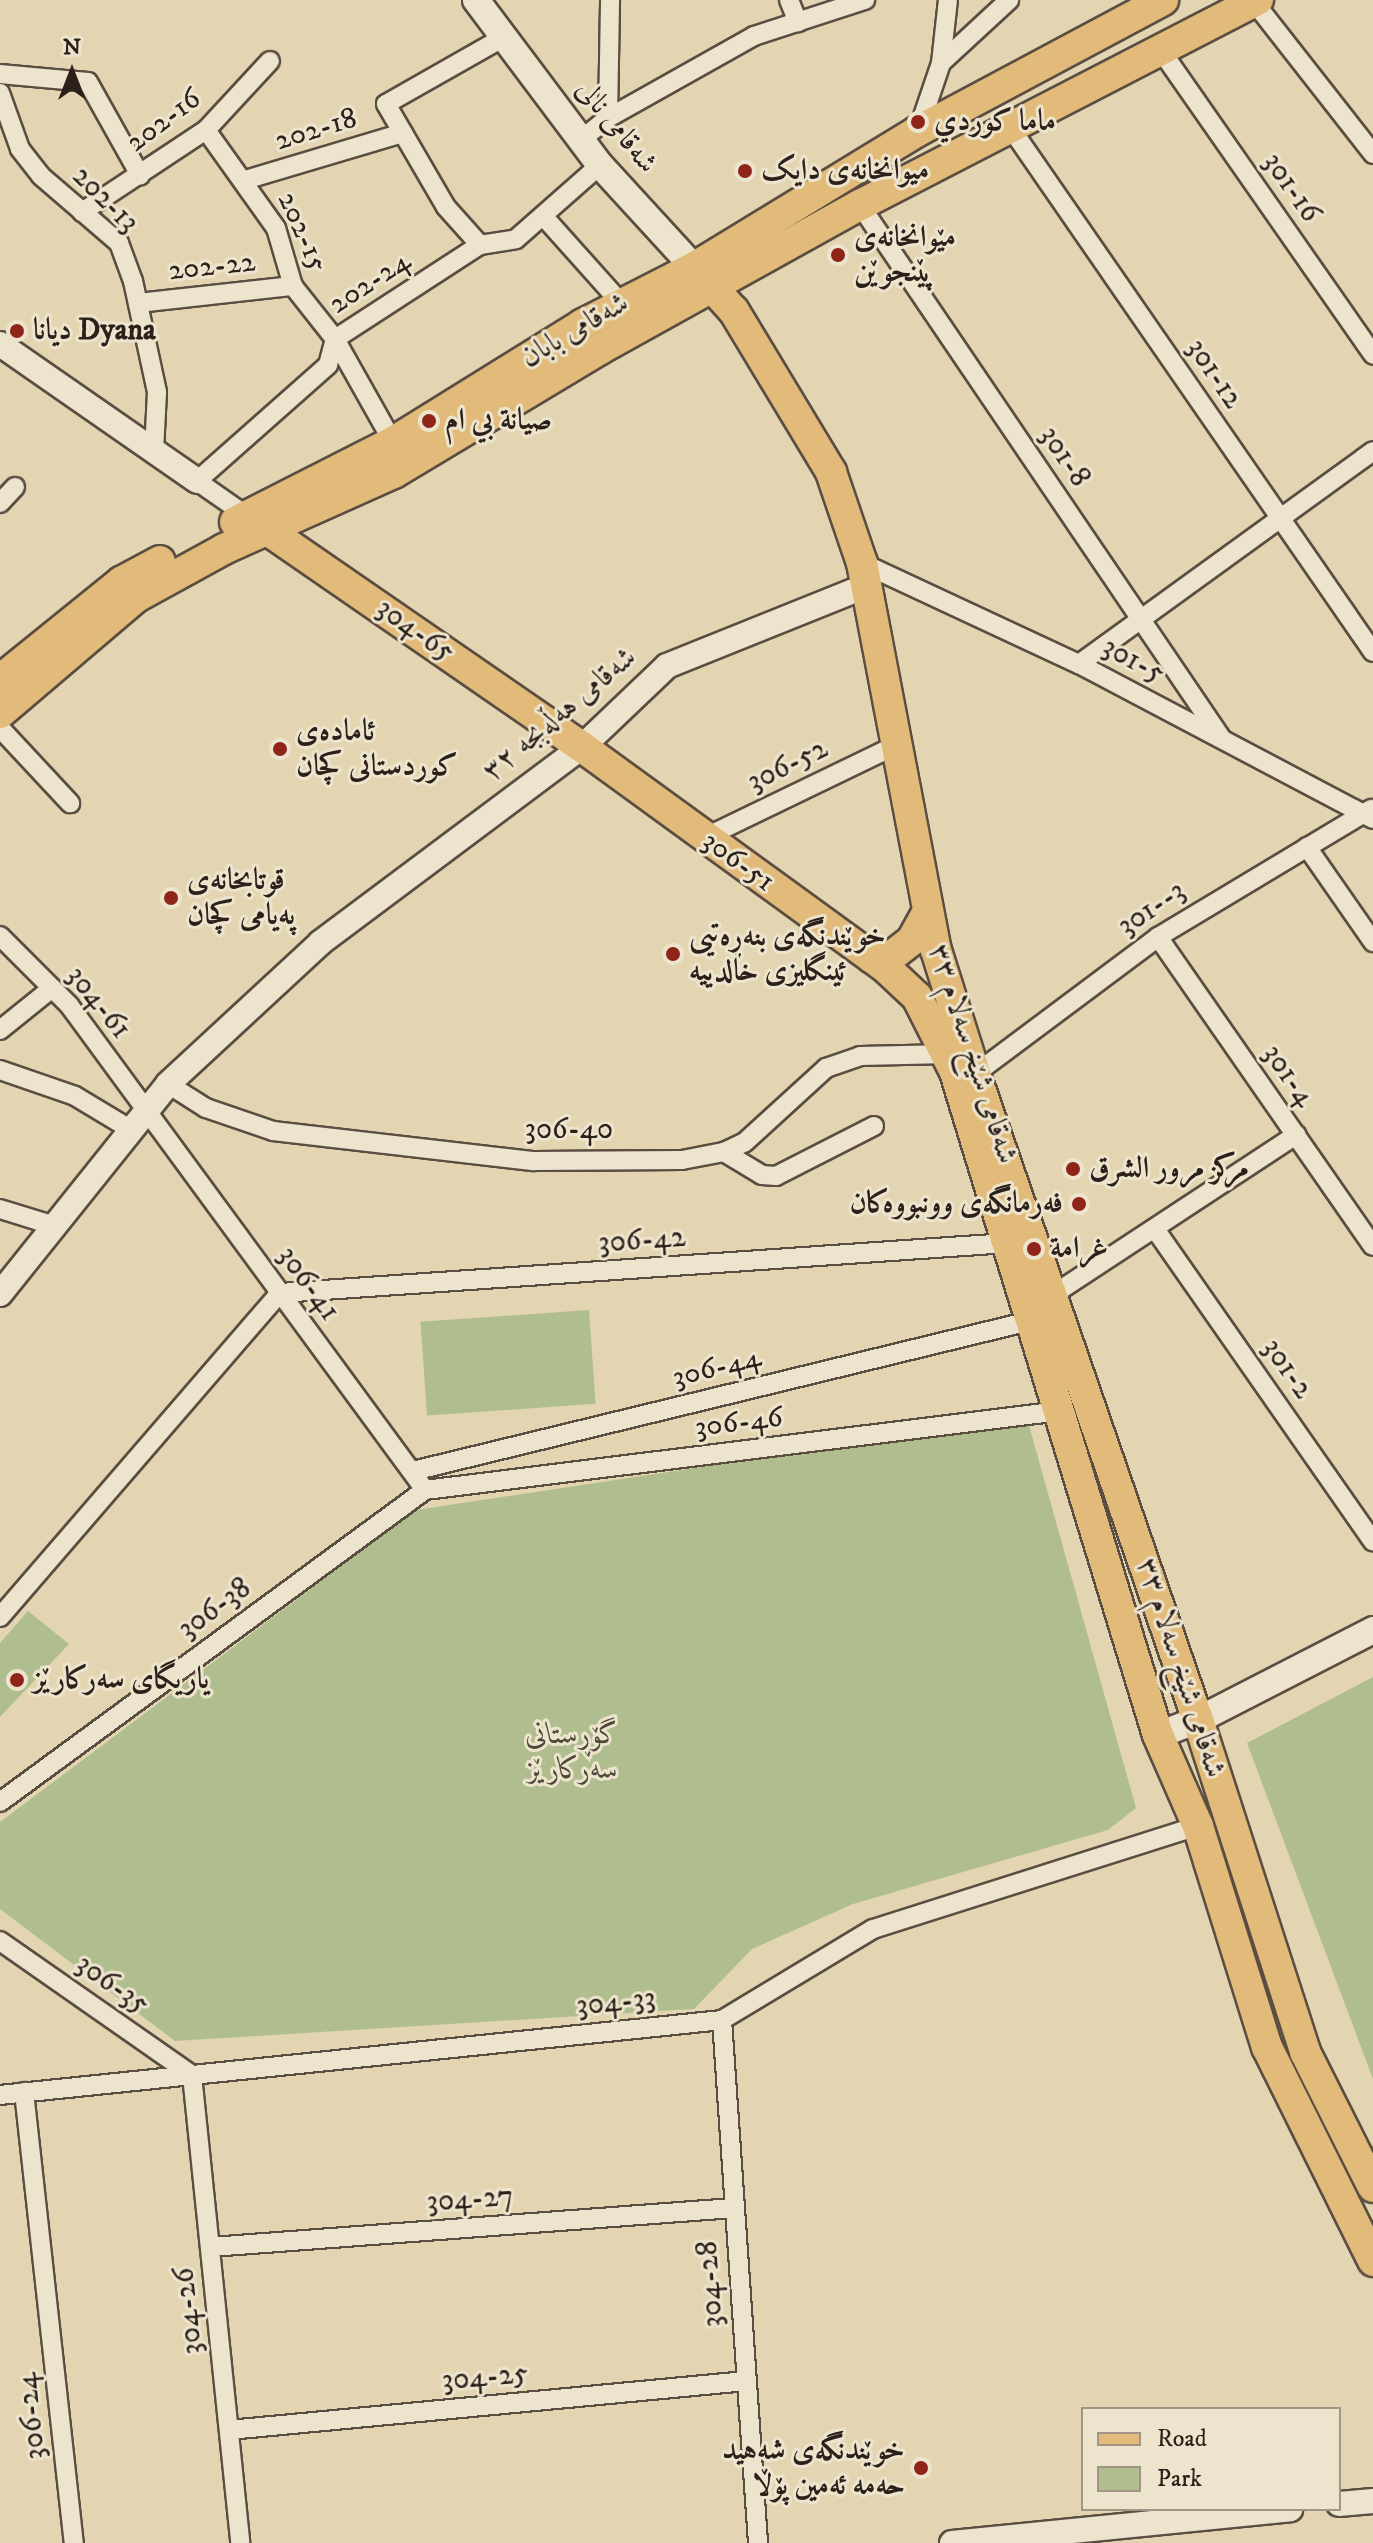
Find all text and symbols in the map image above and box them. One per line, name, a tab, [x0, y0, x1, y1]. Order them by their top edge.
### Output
north arrow	[32, 32, 112, 112]
text: N	[63, 34, 81, 61]
street label: شەقامی نالی	[567, 73, 665, 181]
street label: 202-16	[120, 81, 208, 161]
street label: 202-18	[271, 101, 361, 159]
place label: ماما كوردي	[934, 104, 1056, 140]
marker: ماما كوردي	[909, 113, 927, 131]
street label: 301-16	[1254, 146, 1328, 230]
place label: میوانخانەی دایک	[761, 153, 929, 189]
street label: 202-13	[64, 159, 146, 241]
marker: میوانخانەی دایک	[736, 162, 754, 180]
street label: 202-15	[269, 187, 335, 277]
place label: مێوانخانەی پێنجوێن	[854, 220, 956, 290]
street label: 202-24	[323, 243, 417, 323]
street label: 202-22	[167, 245, 257, 289]
marker: مێوانخانەی پێنجوێن	[829, 246, 847, 264]
street label: شەقامی بابان	[515, 286, 635, 376]
place label: دیانا Dyana	[33, 313, 156, 349]
marker: دیانا Dyana	[8, 322, 26, 340]
street label: 301-12	[1178, 332, 1250, 416]
place label: صيانة بي ام	[445, 403, 552, 439]
marker: صيانة بي ام	[420, 412, 438, 430]
street label: 301-8	[1031, 420, 1097, 494]
street label: 304-65	[369, 591, 461, 671]
street label: 301-5	[1096, 630, 1170, 692]
street label: شەقامی هەڵەبجە ٣٢	[476, 640, 644, 790]
place label: ئامادەی کوردستانی کچان	[296, 714, 458, 784]
street label: 306-52	[742, 731, 834, 801]
marker: ئامادەی کوردستانی کچان	[271, 740, 289, 758]
street label: 306-51	[695, 824, 781, 900]
place label: قوتابخانەی پەیامی کچان	[187, 863, 295, 934]
street label: 301--3	[1111, 873, 1193, 945]
marker: قوتابخانەی پەیامی کچان	[162, 889, 180, 907]
place label: خوێندنگەی بنەڕەتیی ئینگلیزی خالدییە	[689, 919, 886, 990]
street label: شەقامی شێخ سەلام ٣٣	[919, 939, 1025, 1169]
marker: خوێندنگەی بنەڕەتیی ئینگلیزی خالدییە	[664, 945, 682, 963]
street label: 304-61	[58, 959, 138, 1047]
street label: 301-4	[1254, 1038, 1322, 1114]
street label: 306-40	[525, 1112, 613, 1148]
place label: مرکز مرور الشرق	[1089, 1151, 1249, 1187]
marker: مرکز مرور الشرق	[1064, 1160, 1082, 1178]
place label: فەرمانگەی وونبووەکان	[850, 1186, 1063, 1222]
marker: فەرمانگەی وونبووەکان	[1070, 1195, 1088, 1213]
street label: 306-42	[597, 1220, 687, 1262]
place label: غرامة	[1050, 1231, 1108, 1267]
street label: 306-41	[269, 1240, 347, 1328]
marker: غرامة	[1025, 1240, 1043, 1258]
street label: 301-2	[1254, 1332, 1320, 1406]
street label: 306-44	[669, 1340, 765, 1396]
street label: 306-46	[693, 1400, 785, 1446]
street label: شەقامی شێخ سەلام ٣٣	[1127, 1553, 1233, 1783]
street label: 306-38	[172, 1571, 258, 1647]
place label: یاریگای سەرکارێز	[33, 1662, 209, 1698]
marker: یاریگای سەرکارێز	[8, 1671, 26, 1689]
park label: گۆڕستانی سەرکارێز	[525, 1717, 621, 1788]
street label: 306-35	[68, 1947, 156, 2023]
street label: 304-33	[575, 1981, 657, 2025]
street label: 304-27	[426, 2179, 514, 2221]
street label: 304-28	[690, 2240, 732, 2328]
street label: 304-26	[167, 2266, 211, 2356]
street label: 304-25	[441, 2356, 529, 2400]
street label: 306-24	[10, 2371, 54, 2461]
legend	[1081, 2407, 1341, 2511]
text: Road	[1157, 2424, 1207, 2454]
place label: خوێندنگەی شەهید حەمە ئەمین پۆڵا	[722, 2433, 905, 2504]
marker: خوێندنگەی شەهید حەمە ئەمین پۆڵا	[912, 2459, 930, 2477]
text: Park	[1157, 2464, 1202, 2494]

